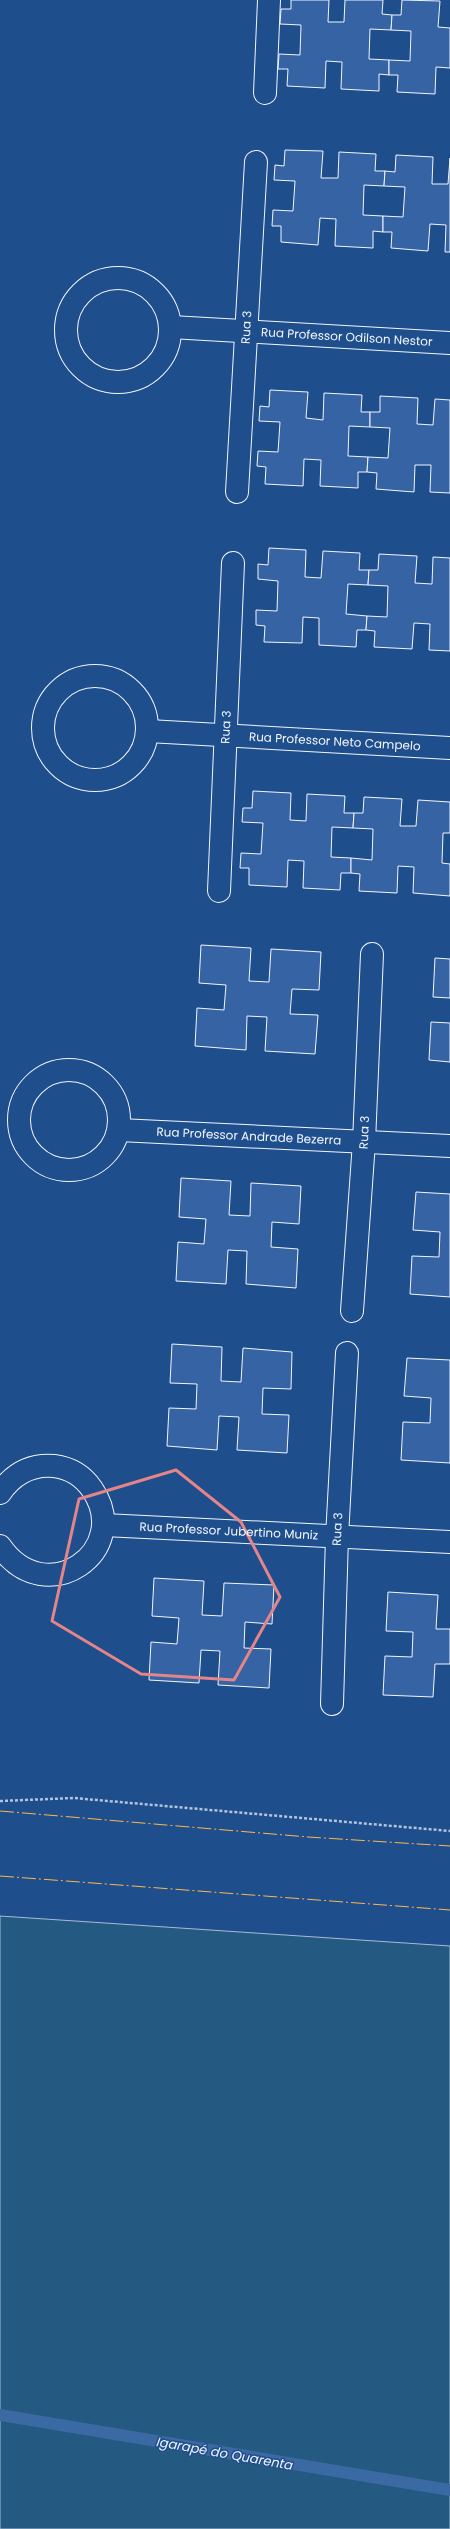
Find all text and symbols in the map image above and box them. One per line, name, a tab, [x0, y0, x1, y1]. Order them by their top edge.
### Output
street label: Rua 3	[237, 310, 255, 344]
street label: Rua Professor Odilson Nestor	[260, 323, 434, 350]
street label: Rua 3	[216, 710, 235, 744]
street label: Rua Professor Neto Campelo	[248, 728, 421, 754]
street label: Rua 3	[355, 1115, 373, 1150]
street label: Rua Professor Andrade Bezerra	[156, 1123, 342, 1149]
street label: Rua 3	[328, 1512, 346, 1546]
street label: Rua Professor Jubertino Muniz	[139, 1518, 319, 1544]
water label: Igarapé do Quarenta	[155, 2432, 295, 2475]

